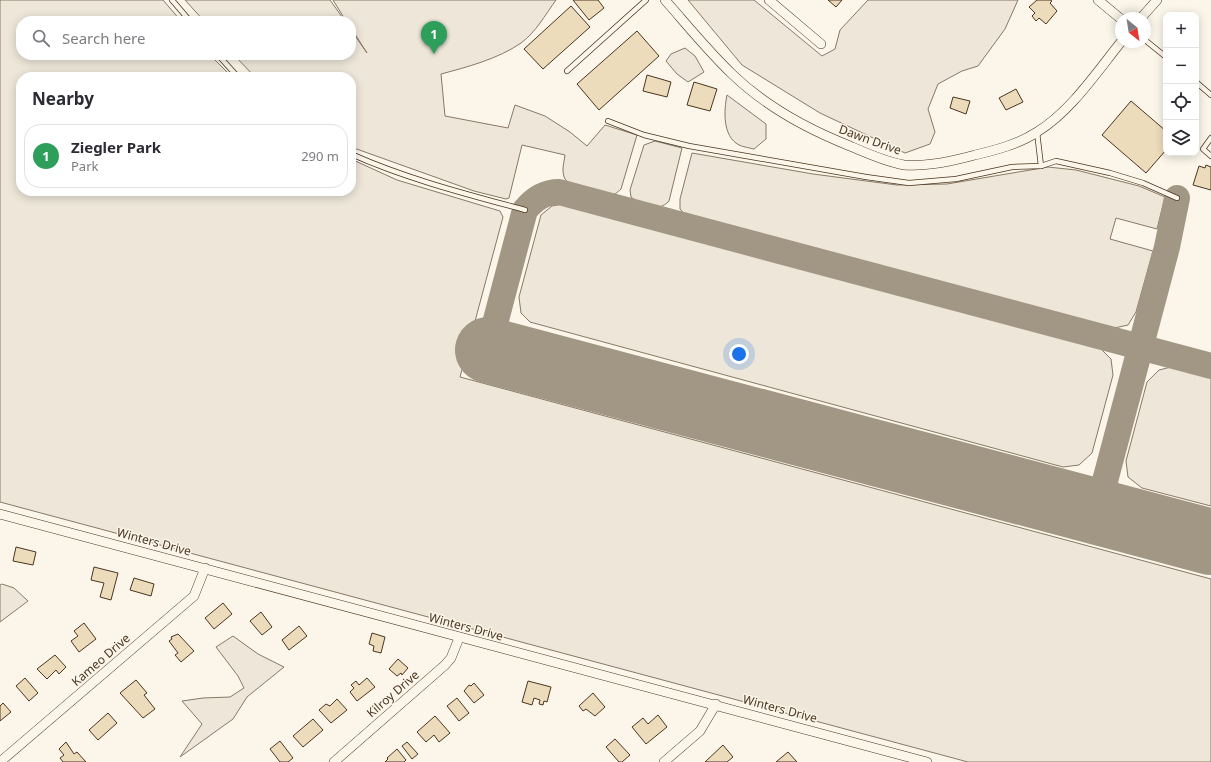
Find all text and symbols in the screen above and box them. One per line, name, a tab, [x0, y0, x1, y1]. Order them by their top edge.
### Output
north arrow	[1115, 12, 1151, 48]
map controls	[1163, 12, 1199, 156]
button: +	[1163, 12, 1199, 48]
search box	[16, 16, 356, 60]
pin: 1	[421, 21, 447, 54]
icon: search	[30, 27, 52, 49]
text: Search here	[62, 28, 145, 48]
button: −	[1163, 48, 1199, 84]
button: locate	[1163, 84, 1199, 120]
text: Nearby	[32, 87, 94, 110]
street label: Dawn Drive	[837, 120, 904, 159]
button: layers	[1163, 120, 1199, 156]
text: Ziegler Park	[71, 137, 161, 157]
text: 1	[42, 147, 50, 165]
text: 290 m	[301, 147, 339, 165]
text: Park	[71, 157, 98, 175]
your location	[729, 344, 749, 364]
street label: Winters Drive	[115, 523, 193, 560]
street label: Winters Drive	[427, 608, 505, 645]
street label: Kameo Drive	[68, 629, 134, 690]
street label: Kilroy Drive	[363, 666, 423, 721]
street label: Winters Drive	[741, 690, 819, 727]

